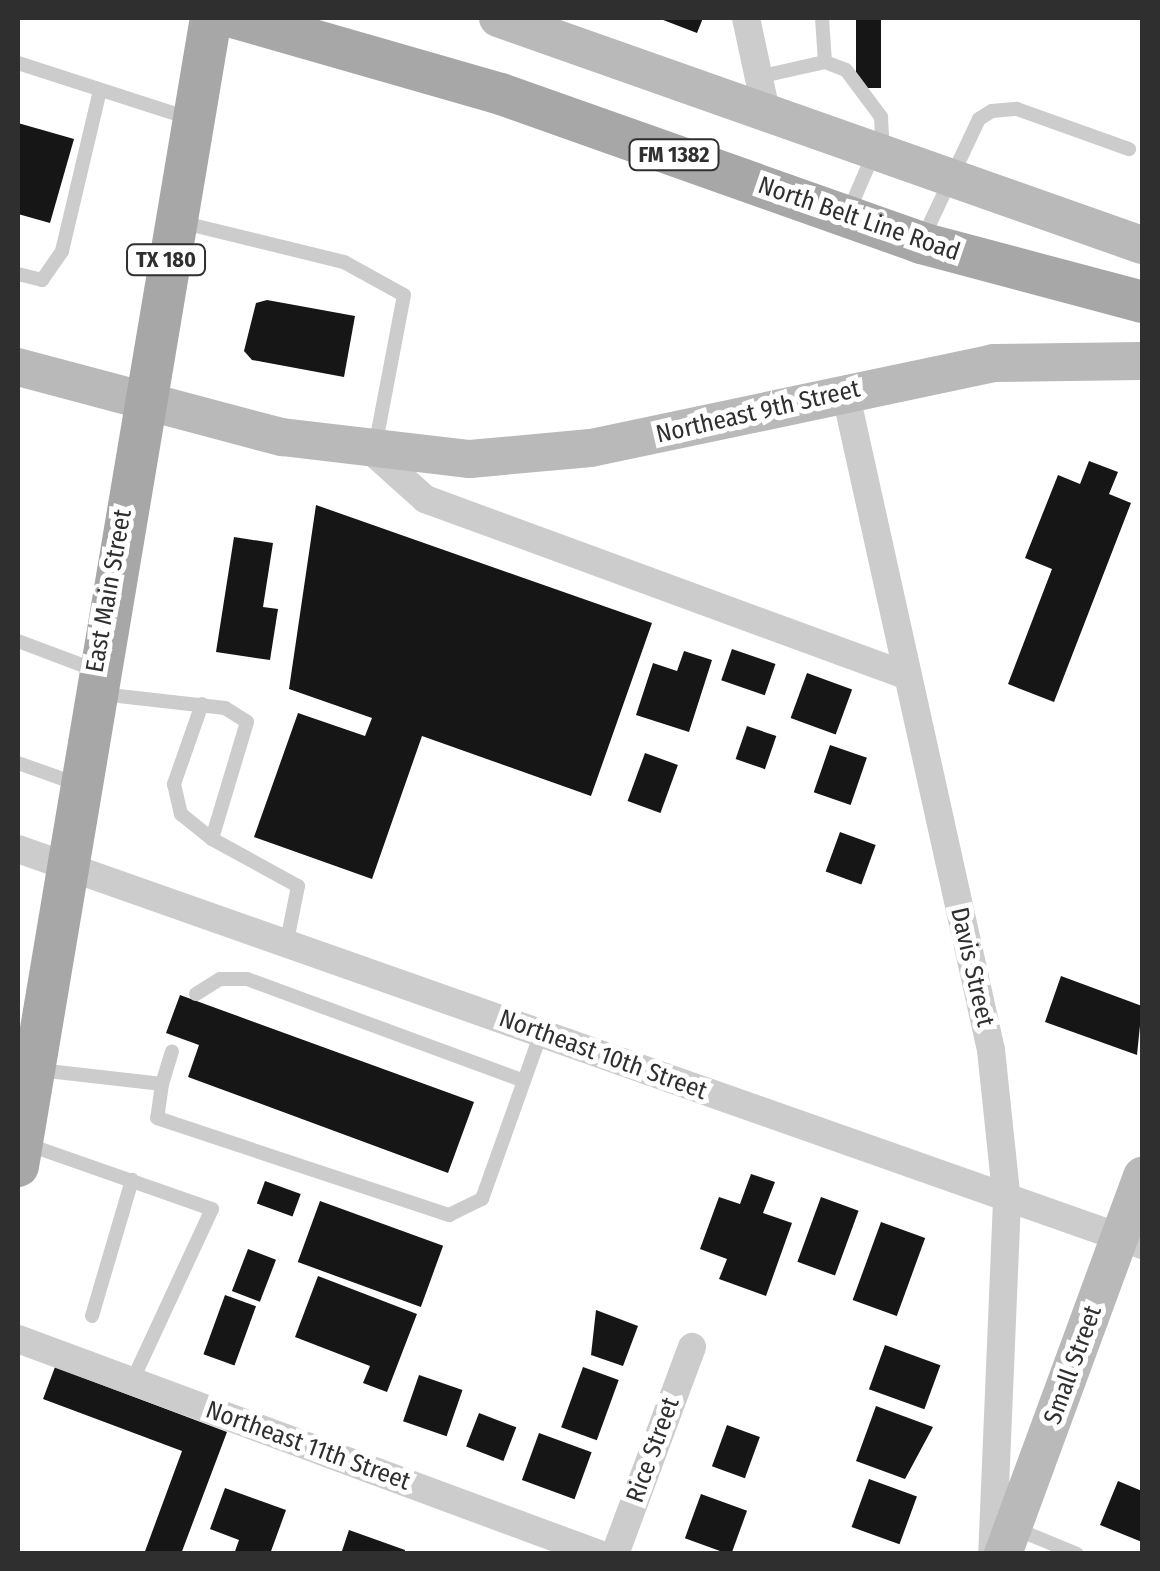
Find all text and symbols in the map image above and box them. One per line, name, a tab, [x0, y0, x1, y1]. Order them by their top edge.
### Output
road number: FM 1382	[626, 138, 722, 172]
street label: North Belt Line Road	[754, 170, 964, 268]
road number: TX 180	[126, 243, 206, 277]
street label: Northeast 9th Street	[653, 374, 863, 450]
street label: East Main Street	[80, 507, 138, 675]
street label: Davis Street	[944, 904, 1000, 1030]
street label: Northeast 10th Street	[495, 1003, 711, 1107]
street label: Small Street	[1038, 1302, 1108, 1428]
street label: Rice Street	[620, 1393, 686, 1507]
street label: Northeast 11th Street	[202, 1395, 414, 1497]

